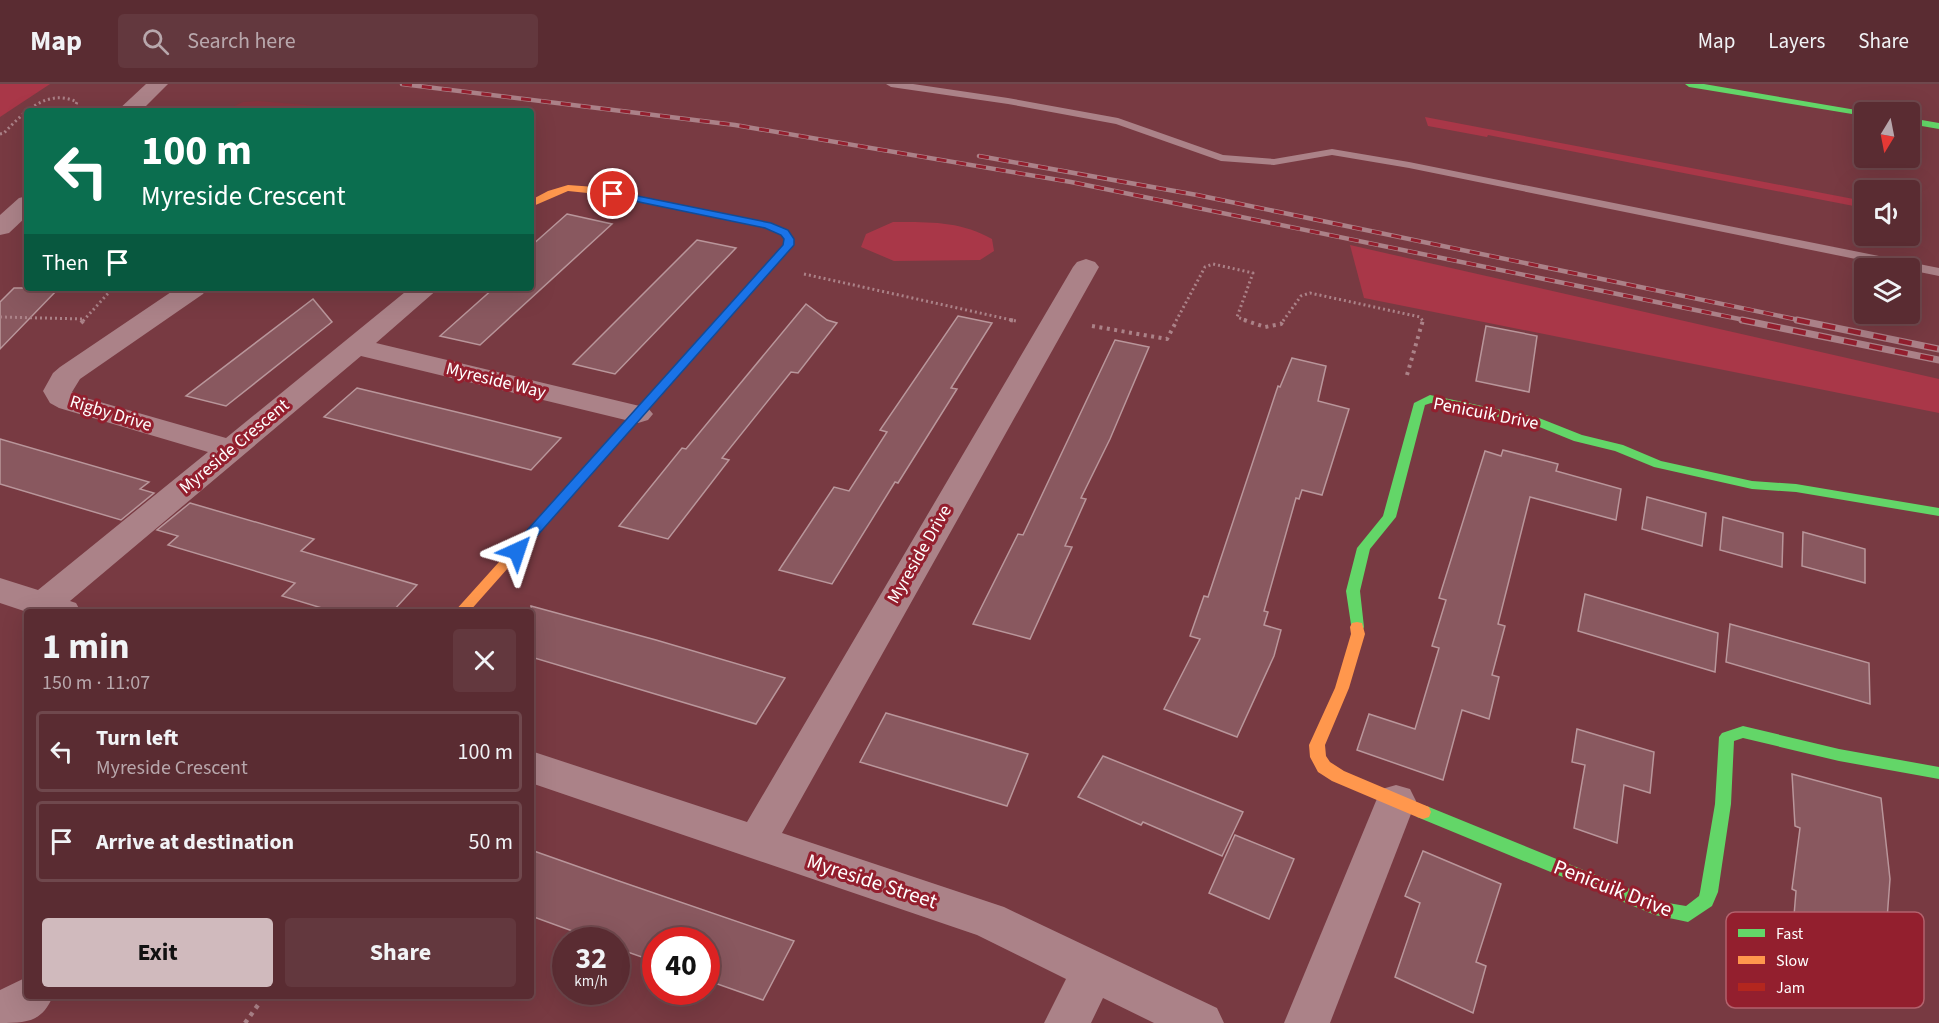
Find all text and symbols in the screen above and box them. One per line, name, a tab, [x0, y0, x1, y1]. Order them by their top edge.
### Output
search box	[118, 14, 538, 68]
text: Map	[30, 21, 82, 61]
icon: search	[139, 25, 172, 58]
text: Search here	[187, 25, 296, 57]
text: Map	[1698, 26, 1735, 56]
text: Layers	[1768, 26, 1825, 56]
text: Share	[1858, 26, 1909, 56]
north arrow	[1854, 102, 1920, 168]
map controls	[1854, 102, 1920, 324]
text: 100 m	[141, 121, 252, 181]
icon: left	[42, 132, 120, 210]
pin	[587, 168, 638, 219]
text: Myreside Crescent	[141, 177, 346, 216]
icon: arrive	[596, 177, 629, 210]
button: sound	[1854, 180, 1920, 246]
icon: arrive	[101, 246, 134, 279]
text: Then	[42, 247, 89, 279]
button: layers	[1854, 258, 1920, 324]
street label: Myreside Way	[443, 356, 549, 405]
street label: Rigby Drive	[67, 389, 155, 438]
street label: Penicuik Drive	[1431, 391, 1541, 436]
street label: Myreside Crescent	[174, 393, 295, 500]
street label: Myreside Drive	[881, 500, 958, 608]
position arrow	[485, 519, 549, 583]
text: 1 min	[42, 621, 130, 672]
button: close	[453, 629, 516, 692]
text: 150 m · 11:07	[42, 669, 150, 697]
text: Turn left	[96, 722, 178, 754]
icon: left	[45, 735, 78, 768]
text: 100 m	[458, 736, 513, 768]
text: Myreside Crescent	[96, 754, 248, 782]
icon: arrive	[45, 825, 78, 858]
text: Arrive at destination	[96, 826, 294, 858]
text: 50 m	[468, 826, 513, 858]
street label: Myreside Street	[803, 846, 941, 916]
street label: Penicuik Drive	[1549, 852, 1677, 924]
legend	[1726, 912, 1924, 1008]
button: Exit	[42, 918, 273, 987]
button: Share	[285, 918, 516, 987]
text: Fast	[1776, 923, 1804, 945]
speed limit sign: 40	[642, 927, 720, 1005]
text: 32	[575, 937, 607, 980]
text: Slow	[1776, 950, 1809, 972]
text: km/h	[574, 971, 608, 992]
text: Jam	[1776, 977, 1805, 999]

